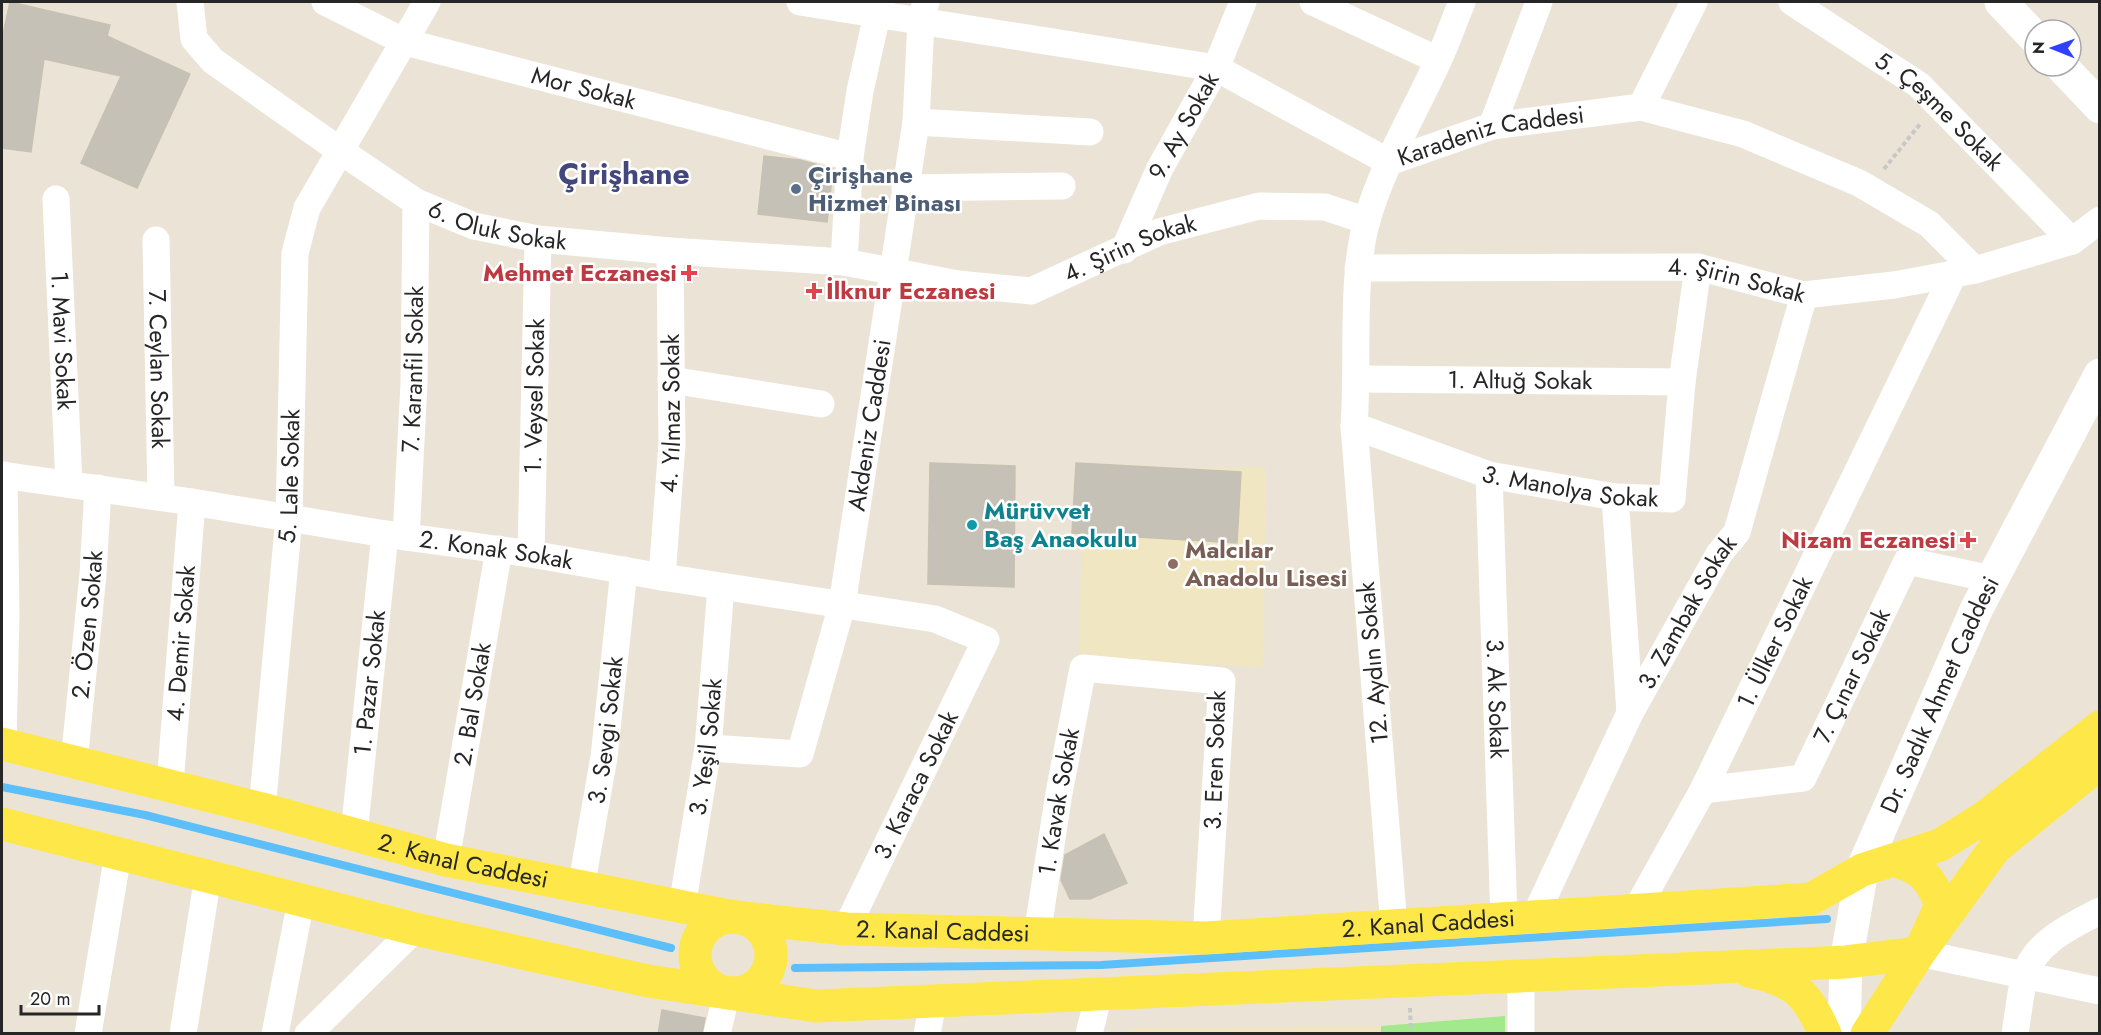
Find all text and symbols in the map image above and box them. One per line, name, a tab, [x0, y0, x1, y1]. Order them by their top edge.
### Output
north arrow	[2023, 18, 2083, 78]
text: N	[2027, 41, 2050, 54]
street label: 5. Çeşme Sokak	[1868, 43, 2012, 179]
street label: Mor Sokak	[528, 57, 640, 118]
street label: 9. Ay Sokak	[1139, 65, 1228, 184]
street label: Karadeniz Caddesi	[1393, 96, 1586, 175]
district label: Çirişhane	[558, 152, 690, 195]
place label: Çirişhane Hizmet Binası	[808, 157, 961, 220]
marker: Çirişhane Hizmet Binası	[789, 182, 803, 196]
street label: 6. Oluk Sokak	[423, 191, 568, 259]
street label: 4. Şirin Sokak	[1058, 205, 1200, 291]
street label: 4. Şirin Sokak	[1667, 249, 1810, 312]
place label: Mehmet Eczanesi	[483, 255, 677, 290]
marker: Mehmet Eczanesi	[682, 266, 696, 280]
street label: 1. Mavi Sokak	[42, 271, 84, 412]
place label: İlknur Eczanesi	[826, 273, 996, 308]
marker: İlknur Eczanesi	[807, 284, 821, 298]
street label: 7. Karanfil Sokak	[392, 285, 432, 453]
street label: 7. Ceylan Sokak	[140, 289, 178, 449]
street label: 1. Veysel Sokak	[515, 318, 553, 474]
street label: 4. Yılmaz Sokak	[650, 333, 689, 494]
street label: Akdeniz Caddesi	[839, 337, 899, 513]
street label: 1. Altuğ Sokak	[1447, 362, 1593, 398]
street label: 5. Lale Sokak	[269, 408, 308, 545]
street label: 3. Manolya Sokak	[1477, 456, 1659, 516]
place label: Mürüvvet Baş Anaokulu	[984, 493, 1137, 556]
marker: Mürüvvet Baş Anaokulu	[965, 518, 979, 532]
street label: 2. Konak Sokak	[417, 521, 576, 578]
place label: Nizam Eczanesi	[1781, 522, 1956, 557]
street label: 3. Zambak Sokak	[1629, 527, 1745, 695]
place label: Malcılar Anadolu Lisesi	[1184, 532, 1347, 595]
marker: Nizam Eczanesi	[1961, 533, 1975, 547]
street label: 2. Özen Sokak	[62, 549, 111, 700]
marker: Malcılar Anadolu Lisesi	[1166, 557, 1180, 571]
street label: 4. Demir Sokak	[157, 564, 204, 723]
street label: 1. Ülker Sokak	[1728, 570, 1822, 714]
street label: Dr. Sadık Ahmet Caddesi	[1871, 570, 2008, 819]
street label: 12. Aydın Sokak	[1348, 580, 1397, 746]
street label: 7. Çınar Sokak	[1804, 602, 1899, 749]
street label: 1. Pazar Sokak	[344, 608, 394, 757]
street label: 3. Ak Sokak	[1478, 638, 1517, 760]
street label: 2. Bal Sokak	[444, 639, 500, 769]
street label: 3. Sevgi Sokak	[578, 654, 632, 807]
street label: 3. Yeşil Sokak	[679, 676, 731, 818]
street label: 3. Eren Sokak	[1195, 689, 1234, 830]
street label: 3. Karaca Sokak	[864, 704, 967, 865]
street label: 1. Kavak Sokak	[1028, 725, 1088, 878]
street label: 2. Kanal Caddesi	[374, 824, 551, 897]
street label: 2. Kanal Caddesi	[1340, 900, 1516, 946]
street label: 2. Kanal Caddesi	[856, 911, 1030, 951]
scale bar	[21, 978, 99, 1016]
text: 20 m	[30, 986, 70, 1012]

